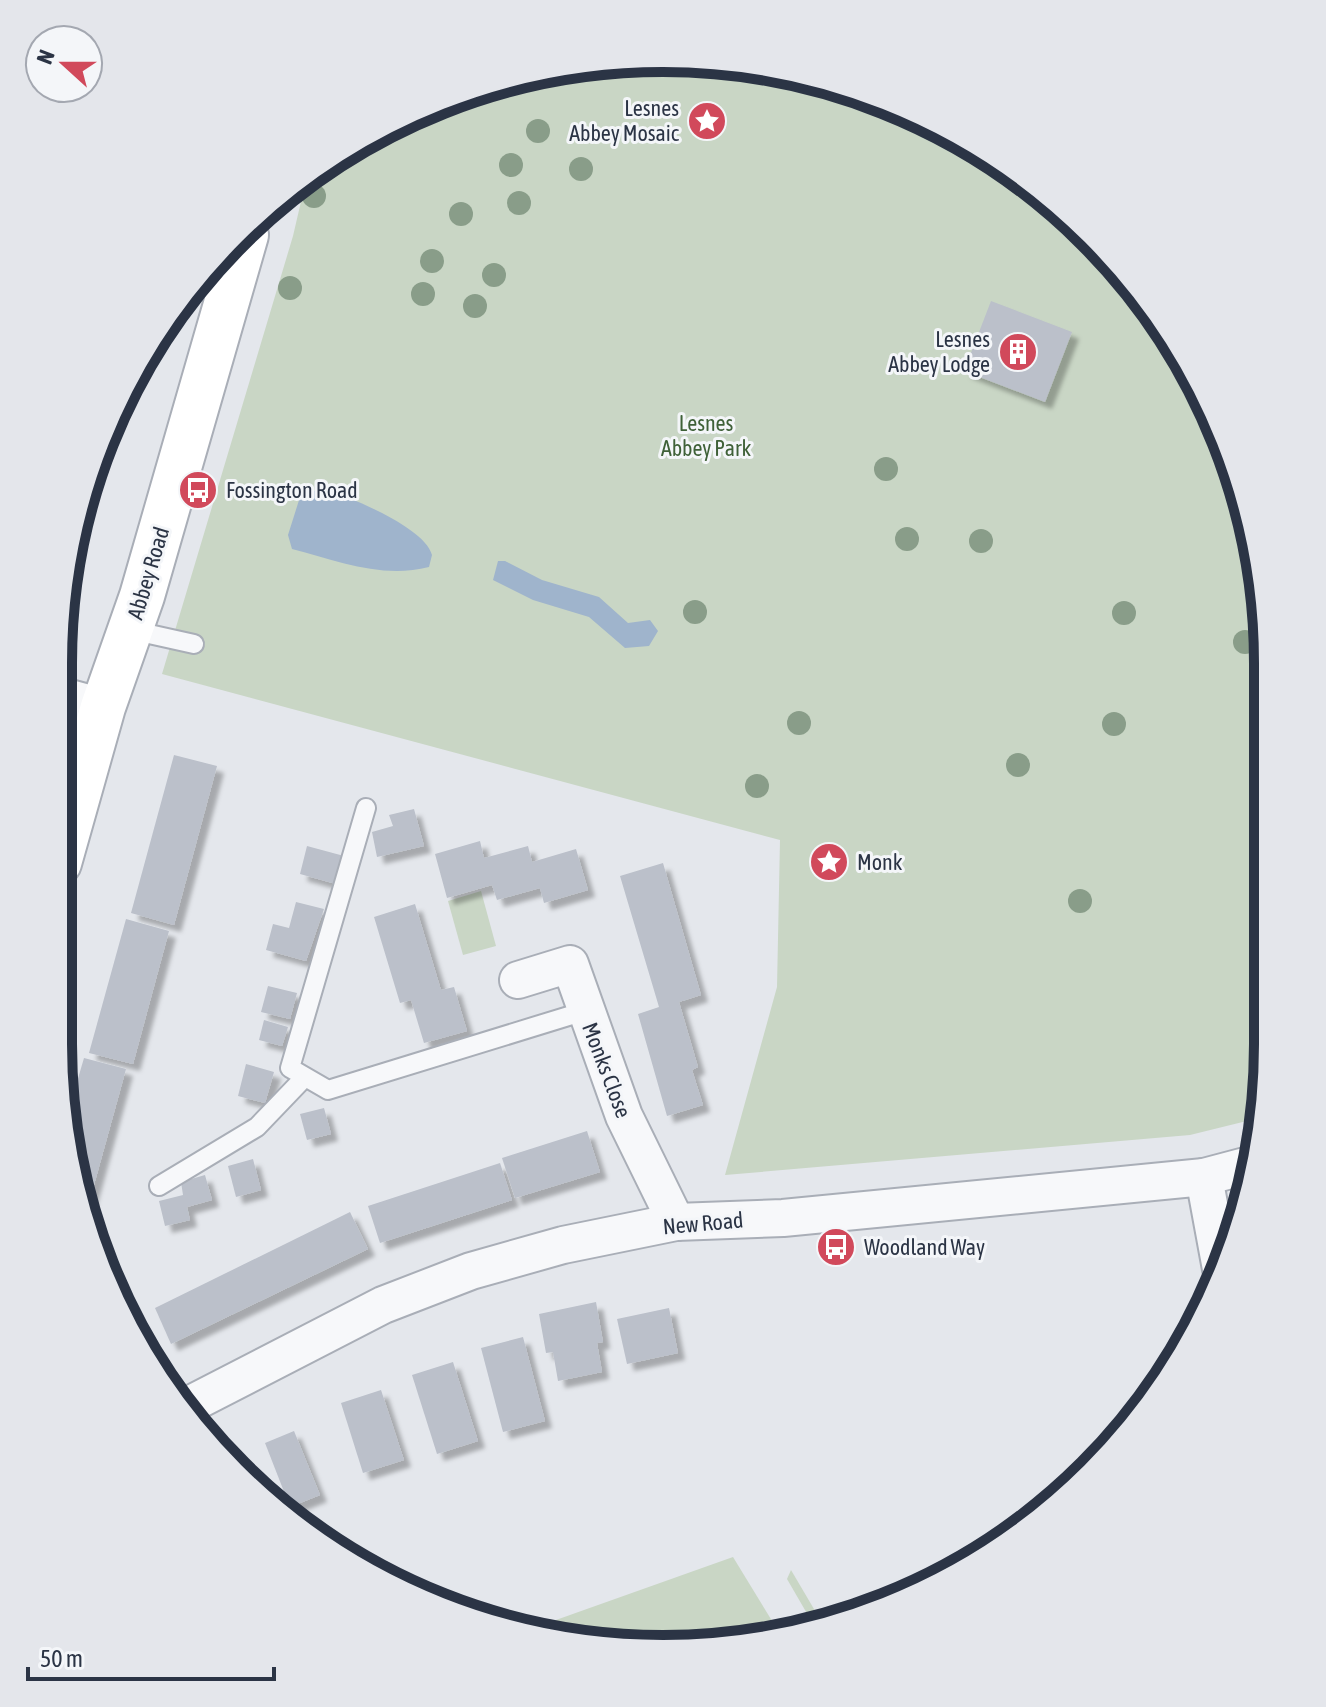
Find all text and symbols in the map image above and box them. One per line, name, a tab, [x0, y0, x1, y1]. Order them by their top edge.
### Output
north arrow	[24, 24, 104, 104]
text: N	[31, 46, 60, 68]
place label: Lesnes Abbey Mosaic	[569, 95, 680, 146]
place icon: Lesnes Abbey Mosaic	[686, 100, 728, 142]
place label: Lesnes Abbey Lodge	[888, 326, 990, 377]
building icon: Lesnes Abbey Lodge	[997, 331, 1039, 373]
park label: Lesnes Abbey Park	[661, 410, 751, 461]
bus stop icon: Fossington Road	[177, 469, 219, 511]
place label: Fossington Road	[226, 477, 358, 503]
street label: Abbey Road	[122, 524, 174, 622]
place icon: Monk	[808, 841, 850, 883]
place label: Monk	[857, 849, 903, 875]
street label: Monks Close	[577, 1019, 637, 1121]
street label: New Road	[662, 1207, 744, 1239]
bus stop icon: Woodland Way	[815, 1226, 857, 1268]
place label: Woodland Way	[864, 1234, 985, 1260]
scale bar	[28, 1631, 274, 1681]
text: 50 m	[40, 1645, 83, 1672]

